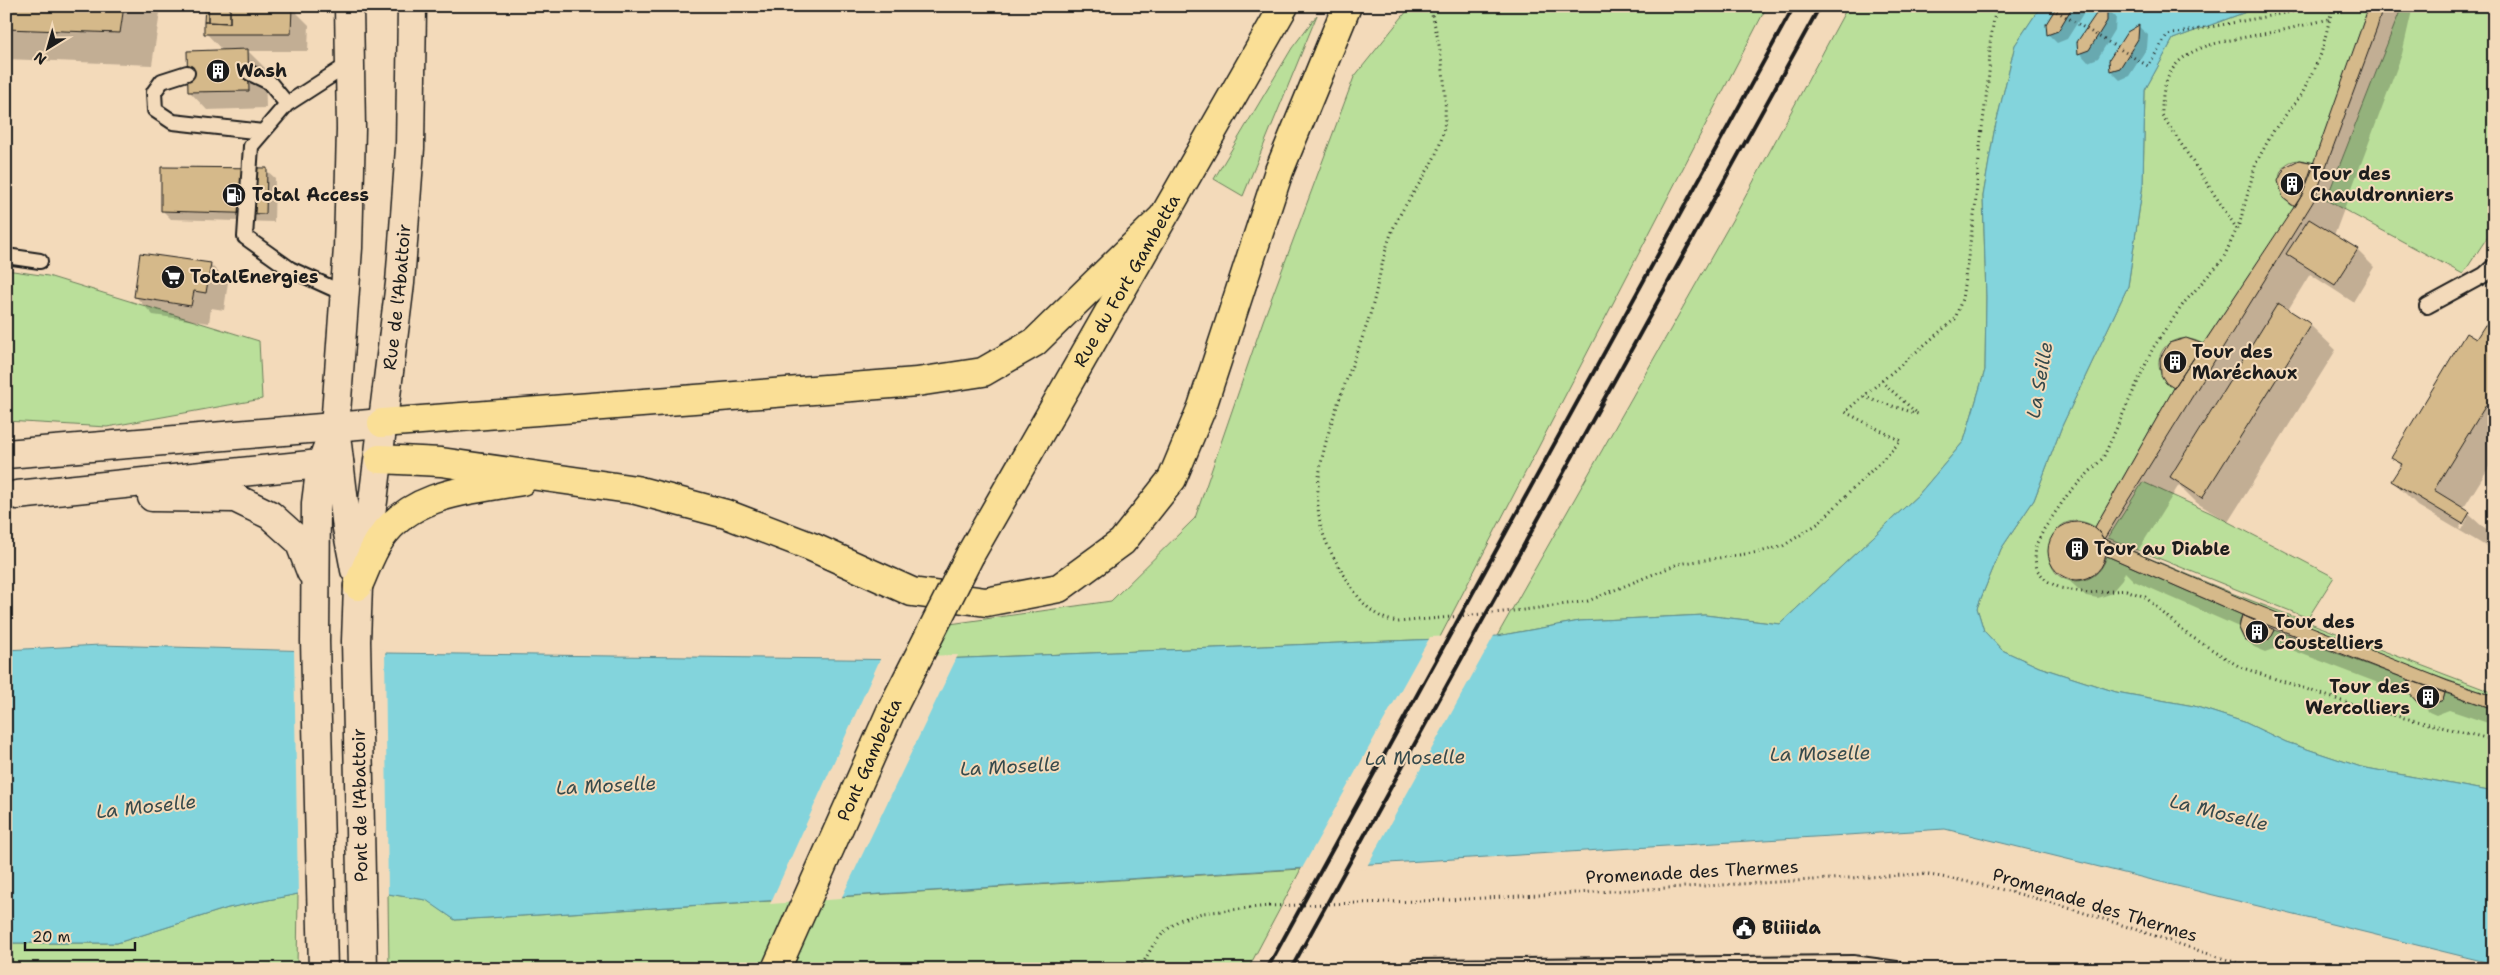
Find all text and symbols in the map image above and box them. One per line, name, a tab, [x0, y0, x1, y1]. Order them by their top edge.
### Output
north arrow	[22, 22, 72, 72]
text: N	[30, 48, 50, 69]
building icon: Wash	[205, 58, 231, 84]
place label: Wash	[236, 59, 287, 83]
place label: Tour des Chauldronniers	[2310, 162, 2454, 207]
building icon: Tour des Chauldronniers	[2279, 171, 2305, 197]
fuel station icon: Total Access	[221, 182, 247, 208]
place label: Total Access	[252, 183, 369, 207]
street label: Rue du Fort Gambetta	[1068, 190, 1186, 371]
street label: Rue de l'Abattoir	[377, 223, 416, 371]
supermarket icon: TotalEnergies	[160, 264, 186, 290]
place label: TotalEnergies	[190, 265, 318, 289]
water label: La Seille	[2020, 340, 2059, 420]
place label: Tour des Maréchaux	[2192, 340, 2297, 385]
building icon: Tour des Maréchaux	[2162, 349, 2188, 375]
building icon: Tour au Diable	[2064, 536, 2090, 562]
place label: Tour au Diable	[2094, 537, 2230, 561]
place label: Tour des Coustelliers	[2274, 610, 2383, 655]
building icon: Tour des Coustelliers	[2244, 619, 2270, 645]
place label: Tour des Wercolliers	[2305, 675, 2410, 720]
building icon: Tour des Wercolliers	[2415, 684, 2441, 710]
street label: Pont Gambetta	[831, 694, 908, 825]
street label: Pont de l'Abattoir	[347, 728, 373, 882]
water label: La Moselle	[1770, 740, 1870, 767]
water label: La Moselle	[1365, 744, 1465, 771]
water label: La Moselle	[959, 751, 1061, 782]
water label: La Moselle	[555, 770, 657, 801]
water label: La Moselle	[2167, 788, 2271, 837]
water label: La Moselle	[95, 789, 197, 824]
street label: Promenade des Thermes	[1585, 854, 1799, 890]
street label: Promenade des Thermes	[1990, 862, 2200, 948]
public building icon: Bliiida	[1731, 915, 1757, 941]
place label: Bliiida	[1762, 916, 1821, 940]
scale bar	[25, 920, 135, 952]
text: 20 m	[32, 927, 71, 947]

